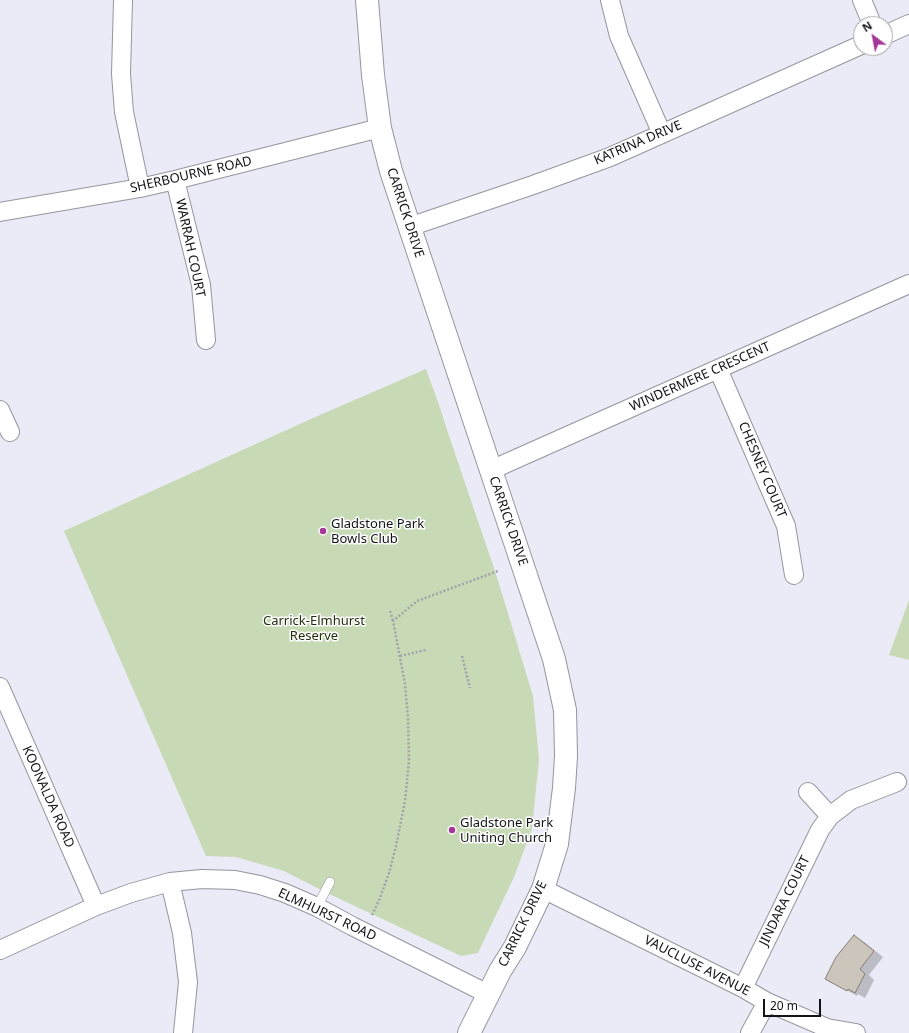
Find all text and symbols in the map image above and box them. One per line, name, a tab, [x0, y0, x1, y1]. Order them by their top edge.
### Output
north arrow	[853, 16, 893, 56]
text: N	[859, 18, 875, 35]
street label: KATRINA DRIVE	[592, 118, 684, 168]
street label: SHERBOURNE ROAD	[129, 153, 253, 197]
street label: CARRICK DRIVE	[383, 166, 427, 260]
street label: WARRAH COURT	[172, 197, 208, 299]
street label: WINDERMERE CRESCENT	[627, 339, 773, 415]
street label: CHESNEY COURT	[735, 420, 789, 520]
street label: CARRICK DRIVE	[485, 474, 531, 568]
place label: Gladstone Park Bowls Club	[331, 516, 424, 547]
marker: Gladstone Park Bowls Club	[318, 526, 328, 536]
park label: Carrick-Elmhurst Reserve	[263, 613, 365, 644]
street label: KOONALDA ROAD	[19, 744, 77, 850]
place label: Gladstone Park Uniting Church	[460, 815, 553, 846]
marker: Gladstone Park Uniting Church	[447, 825, 457, 835]
street label: JINDARA COURT	[756, 854, 814, 948]
street label: CARRICK DRIVE	[495, 878, 551, 970]
street label: ELMHURST ROAD	[275, 885, 379, 945]
street label: VAUCLUSE AVENUE	[641, 933, 753, 999]
scale bar	[765, 991, 823, 1017]
text: 20 m	[770, 997, 798, 1014]

